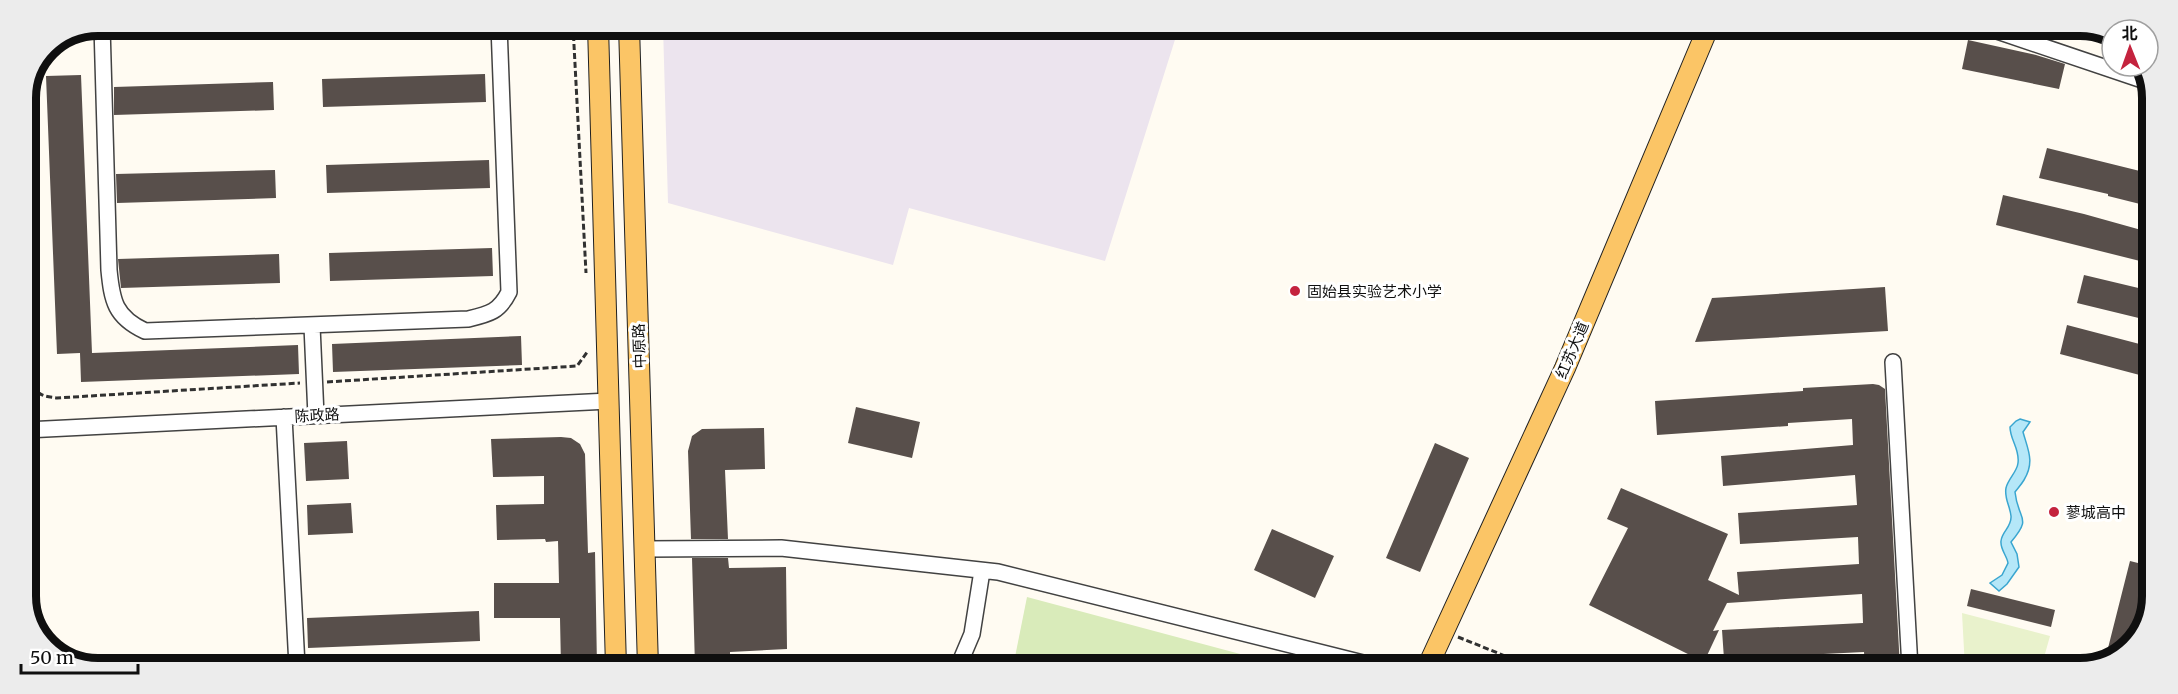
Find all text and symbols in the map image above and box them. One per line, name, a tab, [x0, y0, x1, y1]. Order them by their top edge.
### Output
north arrow	[2100, 18, 2160, 78]
text: 北	[2122, 23, 2138, 43]
place label: 固始县实验艺术小学	[1307, 282, 1442, 301]
marker: 固始县实验艺术小学	[1288, 284, 1302, 298]
street label: 红苏大道	[1552, 319, 1592, 381]
street label: 中原路	[629, 323, 649, 369]
street label: 陈政路	[294, 404, 340, 426]
place label: 蓼城高中	[2066, 503, 2126, 522]
marker: 蓼城高中	[2047, 505, 2061, 519]
scale bar	[21, 637, 138, 675]
text: 50 m	[30, 646, 74, 669]

